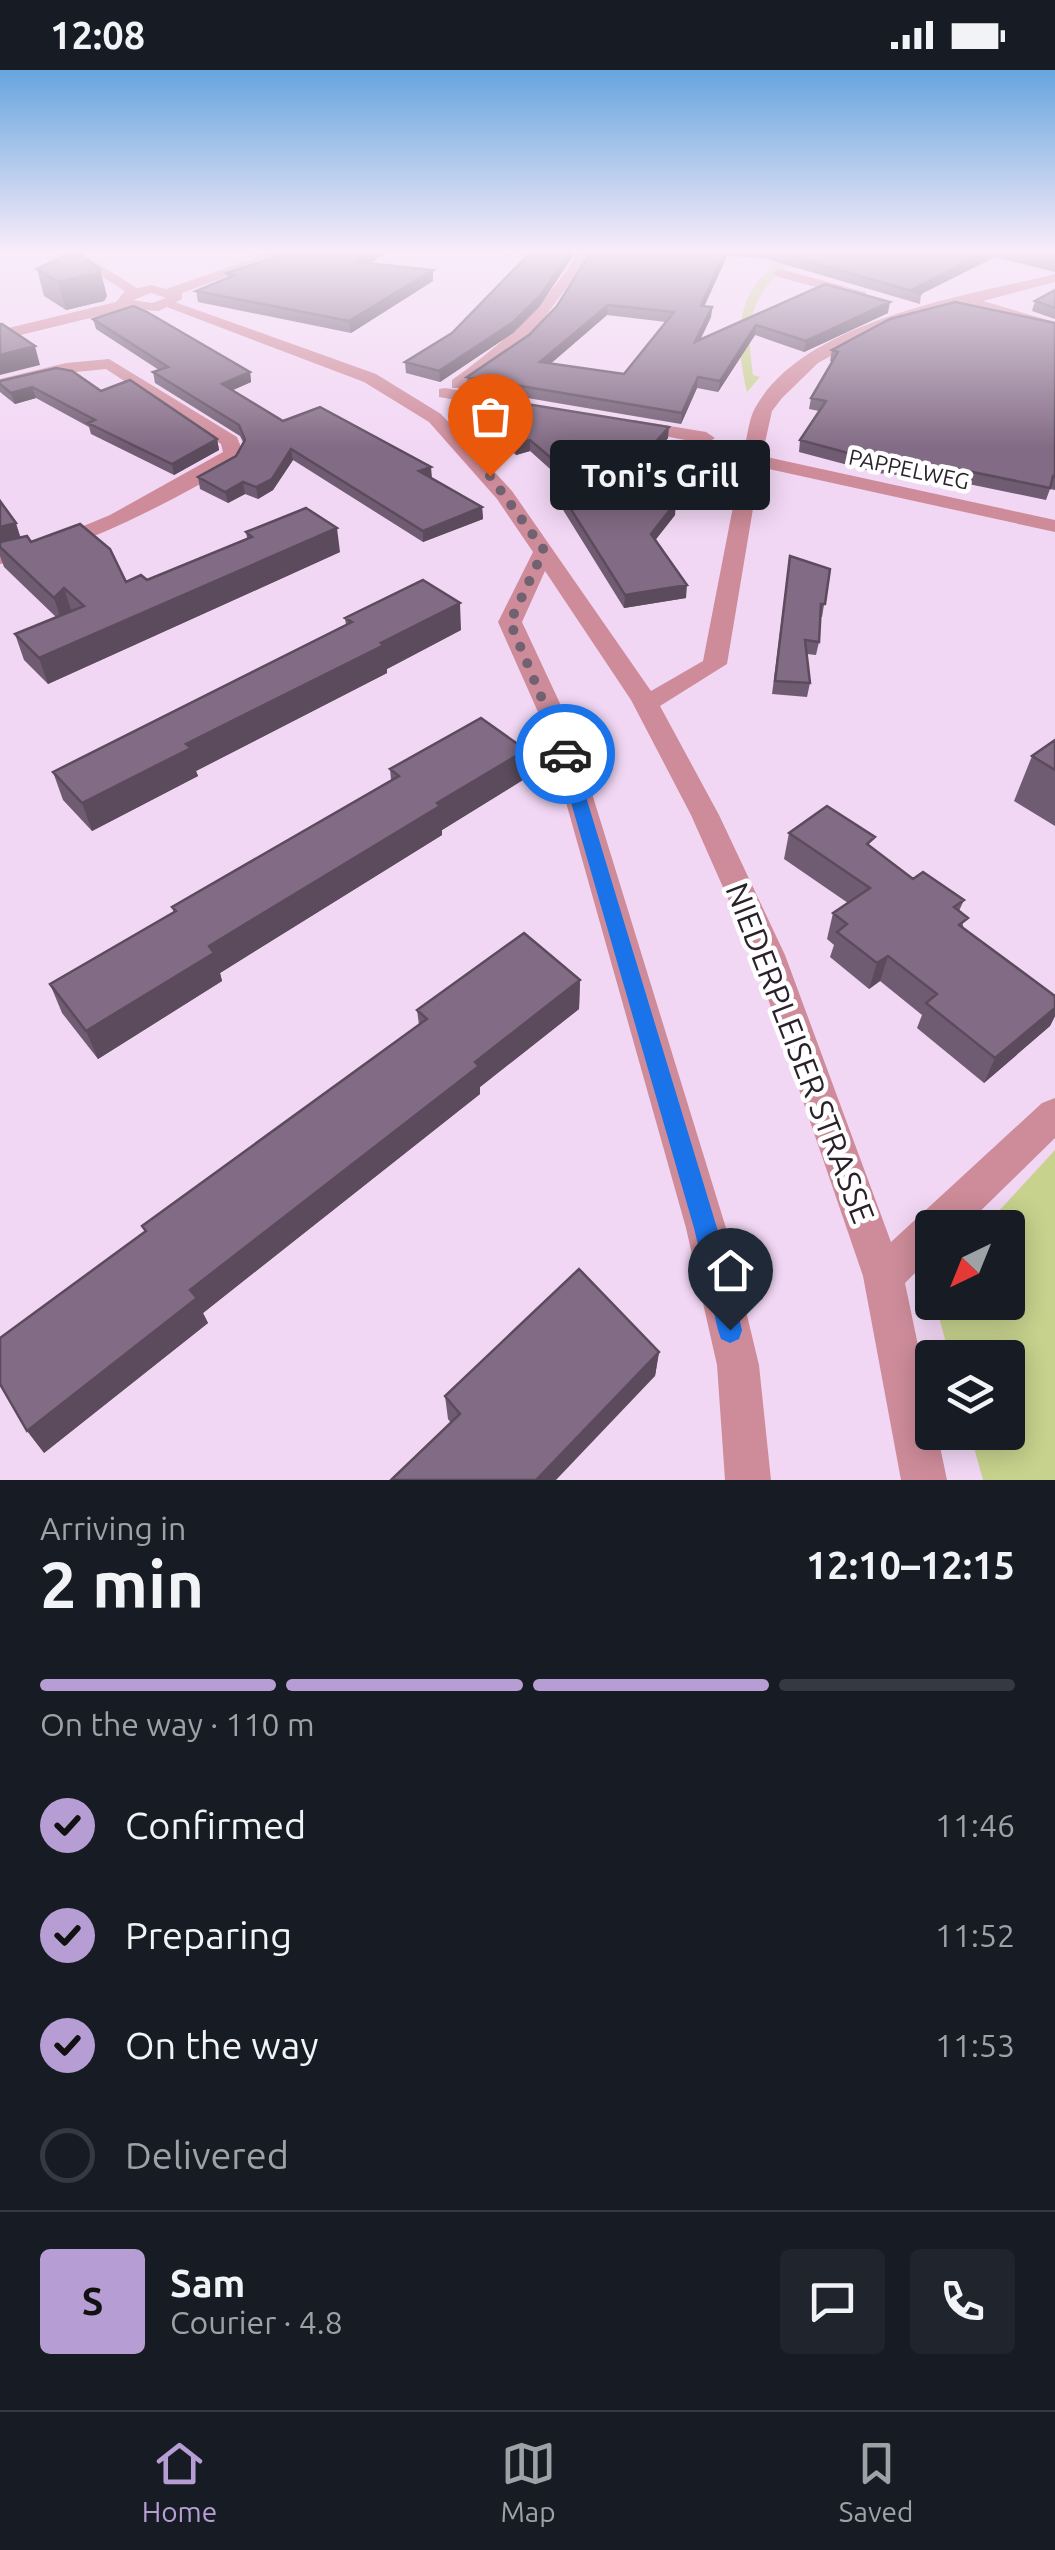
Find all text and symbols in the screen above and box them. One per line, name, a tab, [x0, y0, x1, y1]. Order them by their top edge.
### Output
text: 12:08	[50, 14, 145, 56]
pin	[448, 374, 533, 477]
icon: bag	[463, 389, 518, 444]
callout: Toni's Grill	[550, 441, 770, 511]
street label: PAPPELWEG	[847, 444, 972, 493]
text: Toni's Grill	[581, 457, 739, 493]
courier	[515, 704, 615, 804]
icon: car	[538, 727, 593, 782]
street label: NIEDERPLEISER STRASSE	[719, 878, 882, 1228]
north arrow	[915, 1210, 1025, 1320]
map controls	[915, 1210, 1025, 1450]
pin	[688, 1228, 773, 1331]
icon: home	[703, 1243, 758, 1298]
button: layers	[915, 1340, 1025, 1450]
text: Arriving in	[40, 1510, 186, 1546]
text: 12:10–12:15	[806, 1544, 1015, 1586]
text: 2 min	[40, 1547, 204, 1620]
text: On the way · 110 m	[40, 1706, 315, 1742]
icon: check	[40, 1798, 95, 1853]
text: Confirmed	[125, 1804, 306, 1846]
text: 11:46	[935, 1807, 1015, 1843]
icon: check	[40, 1908, 95, 1963]
text: Preparing	[125, 1914, 292, 1956]
text: 11:52	[935, 1917, 1015, 1953]
icon: check	[40, 2018, 95, 2073]
text: On the way	[125, 2024, 318, 2066]
text: 11:53	[935, 2027, 1015, 2063]
text: Delivered	[125, 2134, 289, 2176]
button: chat	[780, 2249, 885, 2354]
button: phone	[910, 2249, 1015, 2354]
text: Sam	[170, 2262, 245, 2304]
text: S	[82, 2280, 103, 2322]
text: Courier · 4.8	[170, 2304, 343, 2340]
tab: Home	[142, 2436, 217, 2527]
tab: Map	[500, 2436, 556, 2527]
tab: Saved	[839, 2436, 913, 2527]

